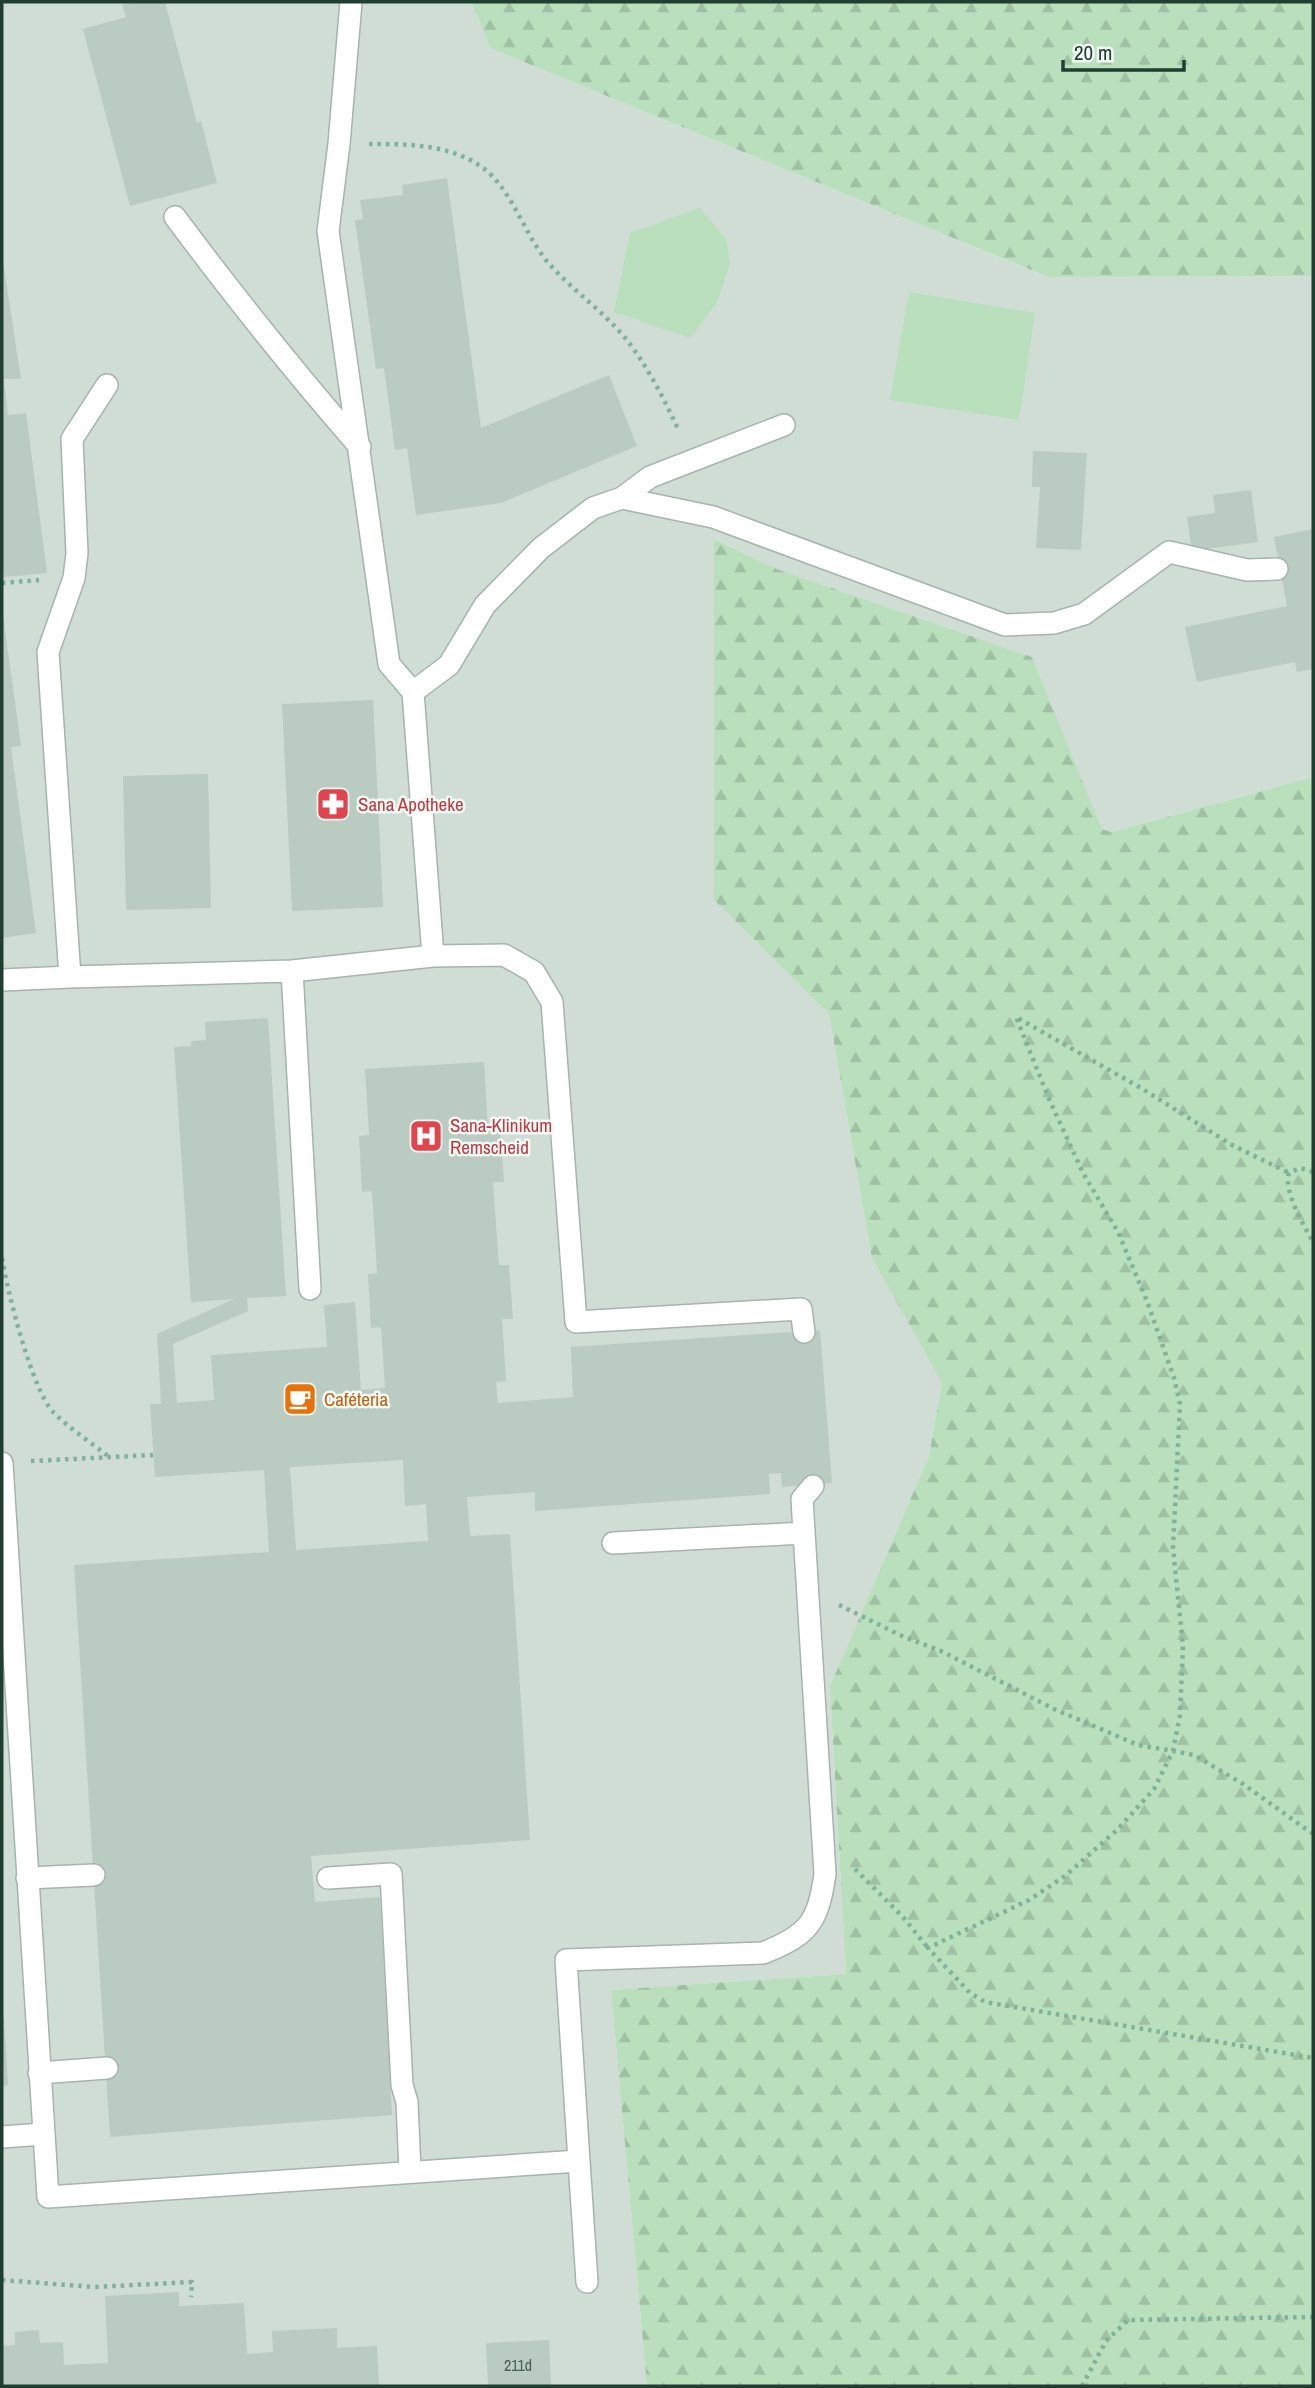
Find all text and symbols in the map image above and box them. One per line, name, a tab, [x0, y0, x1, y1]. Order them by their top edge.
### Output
scale bar	[1063, 28, 1184, 72]
text: 20 m	[1074, 38, 1112, 67]
pharmacy icon: Sana Apotheke	[314, 785, 352, 823]
place label: Sana Apotheke	[358, 791, 464, 817]
place label: Sana-Klinikum Remscheid	[450, 1112, 552, 1160]
hospital icon: Sana-Klinikum Remscheid	[407, 1117, 445, 1155]
cafe icon: Caféteria	[281, 1380, 319, 1418]
place label: Caféteria	[324, 1386, 388, 1412]
house number: 211d	[504, 2354, 532, 2376]

